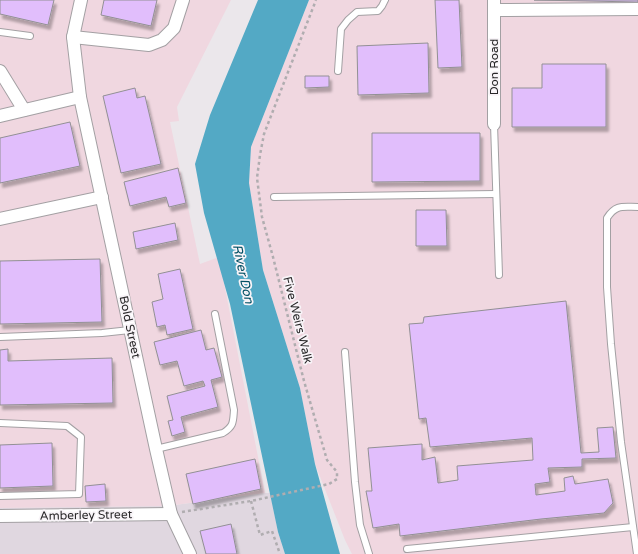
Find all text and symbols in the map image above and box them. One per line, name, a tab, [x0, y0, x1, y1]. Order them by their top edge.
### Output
street label: Don Road	[487, 39, 501, 95]
water label: River Don	[229, 243, 257, 306]
street label: Five Weirs Walk	[280, 275, 316, 365]
street label: Bold Street	[117, 294, 144, 360]
street label: Amberley Street	[40, 507, 133, 523]

